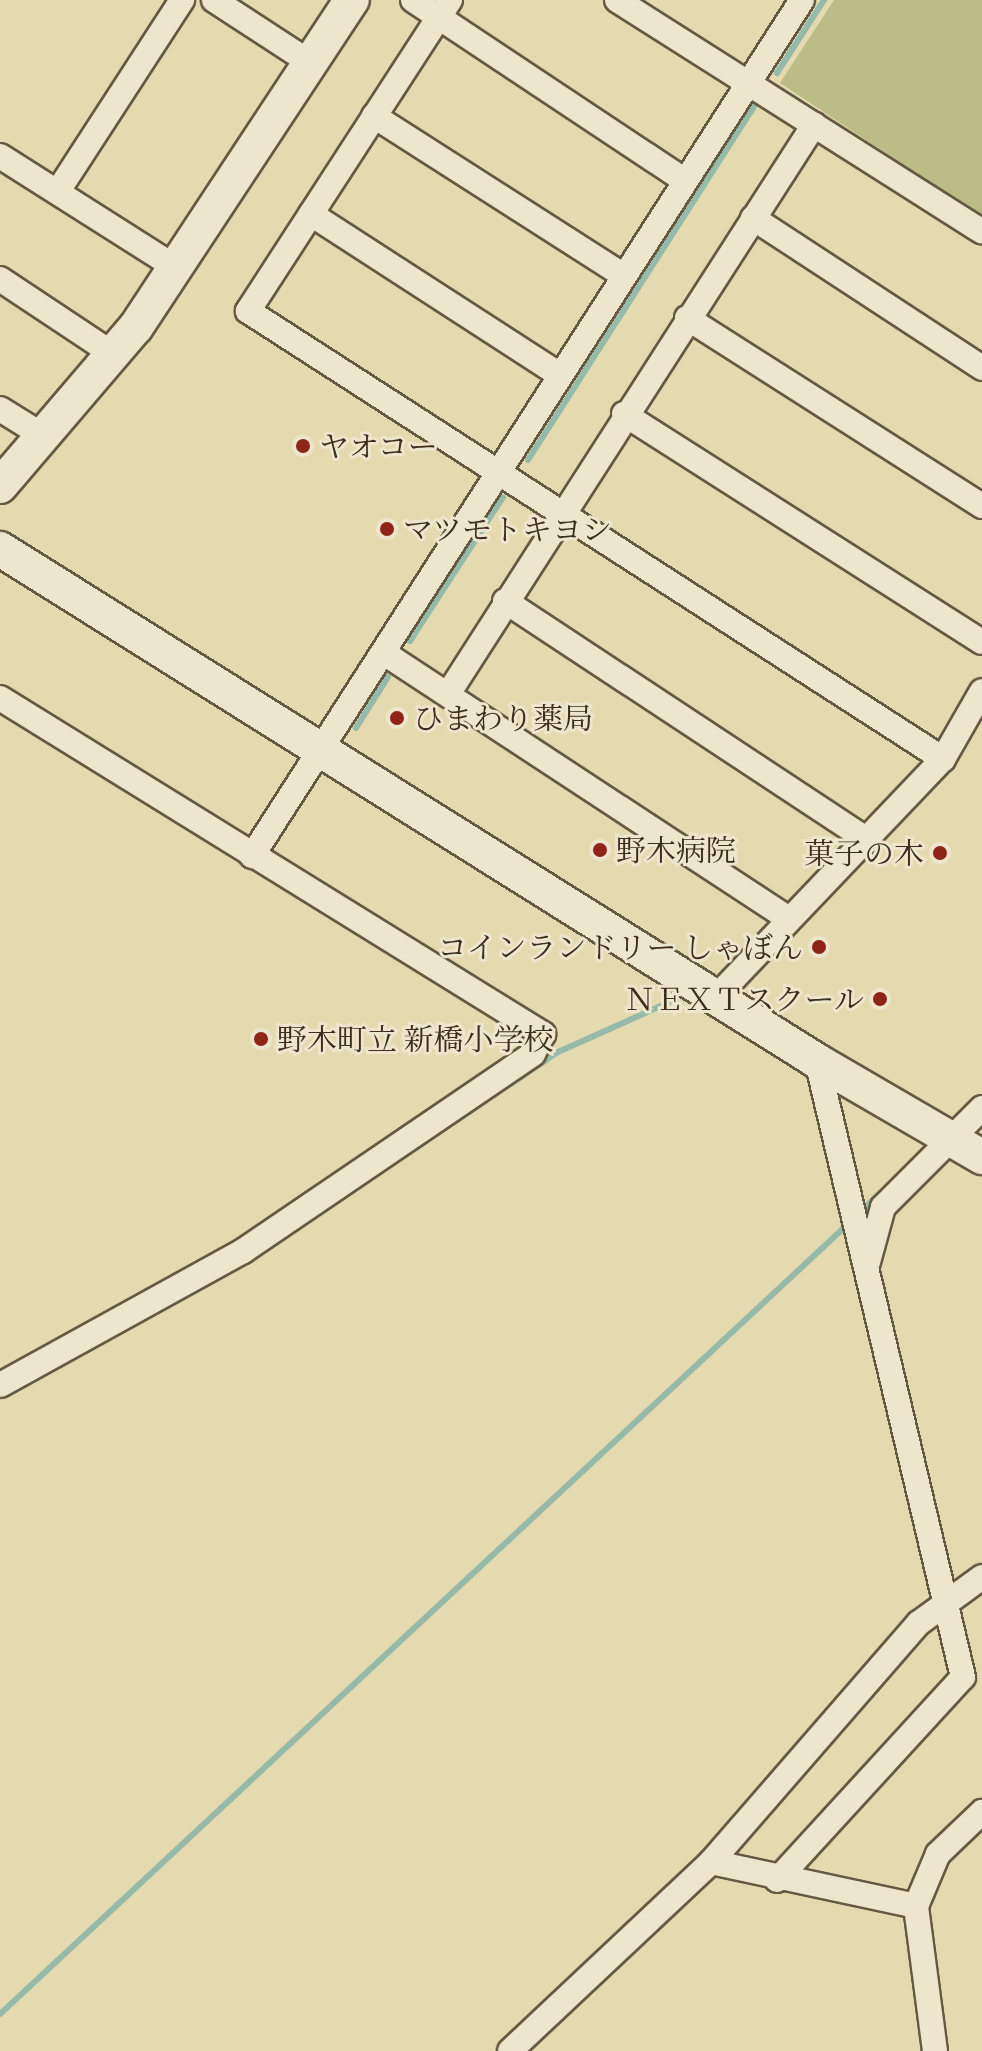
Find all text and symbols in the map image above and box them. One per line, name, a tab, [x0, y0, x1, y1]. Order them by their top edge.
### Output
place label: ヤオコー	[319, 428, 439, 464]
marker: ヤオコー	[294, 437, 312, 455]
place label: マツモトキヨシ	[403, 511, 613, 547]
marker: マツモトキヨシ	[378, 520, 396, 538]
place label: ひまわり薬局	[413, 700, 593, 736]
marker: ひまわり薬局	[388, 709, 406, 727]
place label: 野木病院	[616, 832, 736, 868]
place label: 菓子の木	[804, 835, 924, 871]
marker: 野木病院	[591, 841, 609, 859]
marker: 菓子の木	[931, 844, 949, 862]
place label: コインランドリー しゃぼん	[436, 929, 803, 965]
marker: コインランドリー しゃぼん	[810, 938, 828, 956]
place label: ＮＥＸＴスクール	[624, 981, 864, 1017]
marker: ＮＥＸＴスクール	[871, 990, 889, 1008]
place label: 野木町立 新橋小学校	[277, 1021, 554, 1057]
marker: 野木町立 新橋小学校	[252, 1030, 270, 1048]

